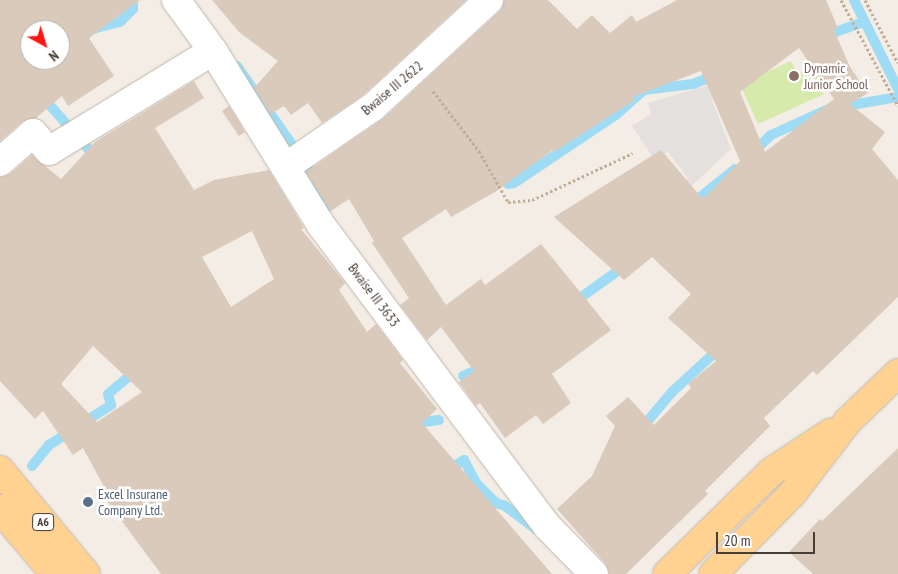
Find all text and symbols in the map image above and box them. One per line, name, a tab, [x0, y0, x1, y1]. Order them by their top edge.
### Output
north arrow	[20, 20, 70, 70]
text: N	[45, 47, 62, 65]
street label: Bwaise III 2622	[358, 57, 426, 119]
place label: Dynamic Junior School	[804, 60, 868, 92]
marker: Dynamic Junior School	[788, 70, 800, 82]
street label: Bwaise III 3633	[345, 260, 403, 330]
place label: Excel Insurane Company Ltd.	[98, 486, 168, 518]
marker: Excel Insurane Company Ltd.	[82, 496, 94, 508]
road number: A6	[32, 512, 54, 532]
scale bar	[718, 522, 817, 554]
text: 20 m	[724, 531, 750, 550]

